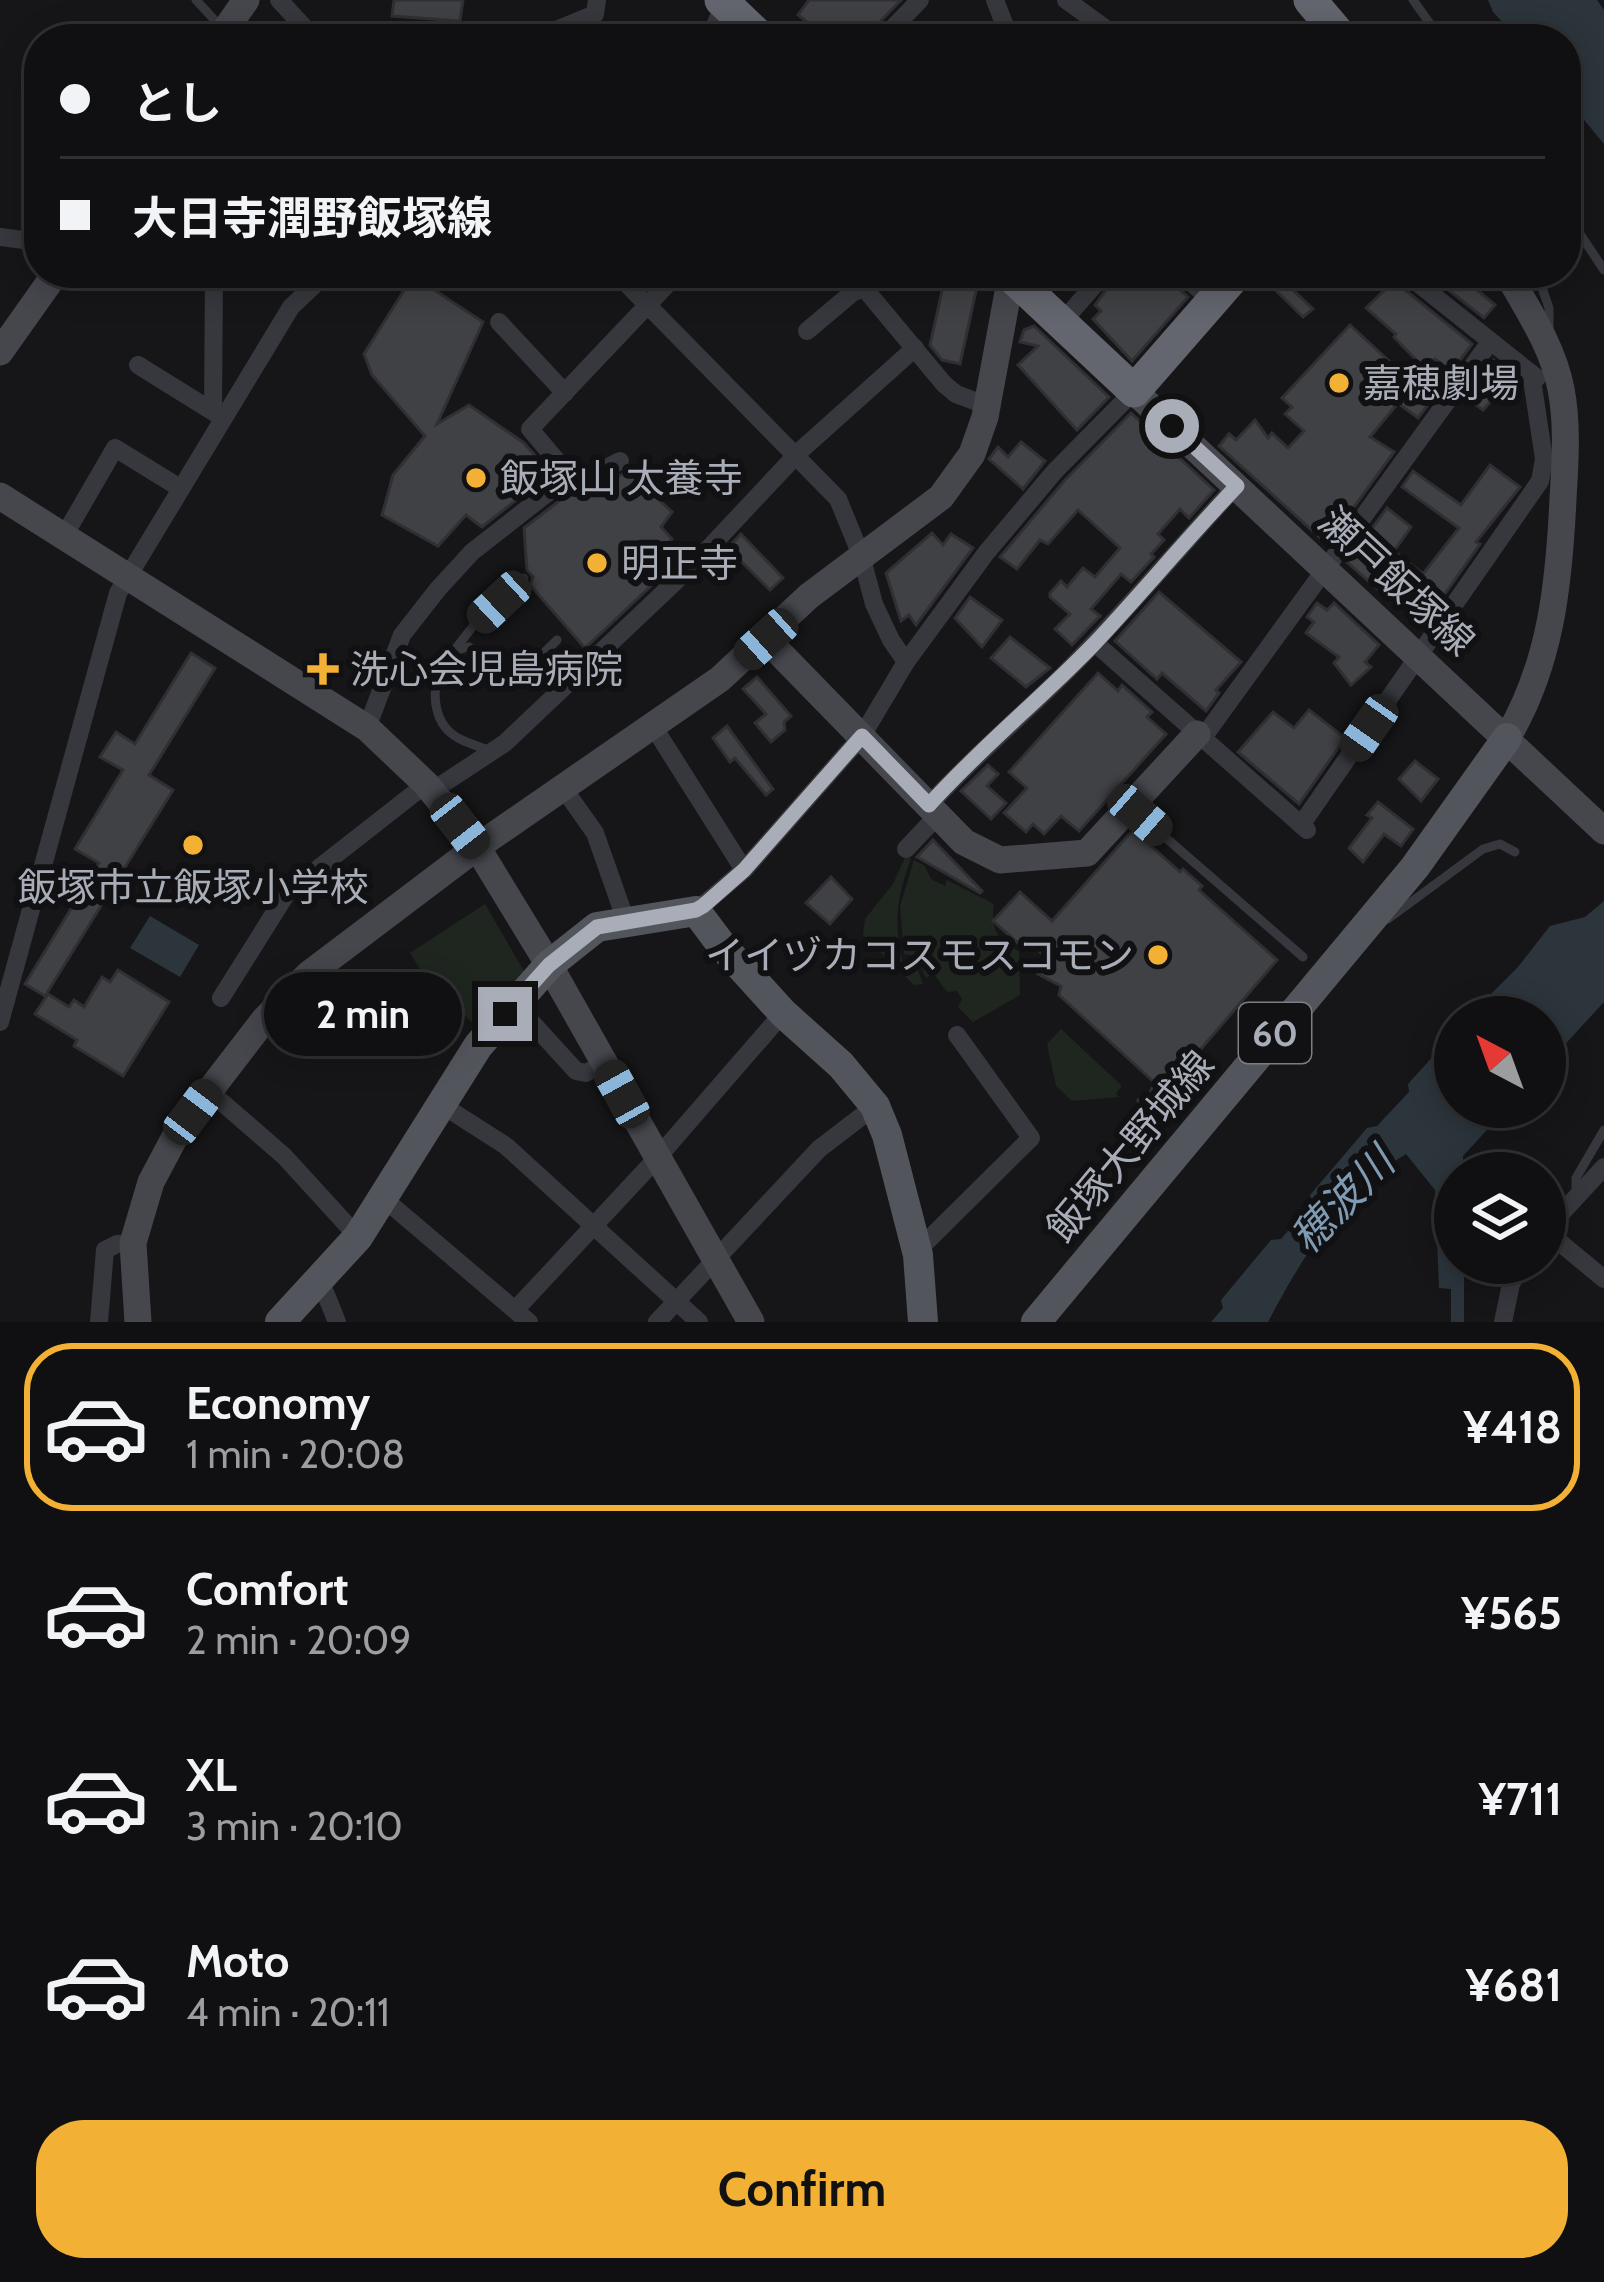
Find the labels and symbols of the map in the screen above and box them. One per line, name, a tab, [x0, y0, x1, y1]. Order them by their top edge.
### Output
place label: 嘉穂劇場	[1363, 359, 1519, 407]
marker: 嘉穂劇場	[1326, 370, 1352, 396]
route start	[1145, 399, 1199, 453]
place label: 飯塚山 太養寺	[500, 454, 743, 502]
marker: 飯塚山 太養寺	[463, 465, 489, 491]
street label: 瀬戸飯塚線	[1309, 497, 1485, 665]
place label: 明正寺	[621, 539, 738, 587]
marker: 明正寺	[584, 550, 610, 576]
car	[460, 564, 538, 640]
car	[727, 602, 805, 676]
place label: 洗心会児島病院	[350, 645, 623, 693]
marker: 洗心会児島病院	[307, 653, 339, 685]
car	[1334, 688, 1404, 768]
car	[1101, 778, 1179, 852]
car	[424, 787, 496, 865]
marker: 飯塚市立飯塚小学校	[180, 832, 206, 858]
place label: 飯塚市立飯塚小学校	[17, 863, 369, 911]
place label: イイヅカコスモスコモン	[705, 931, 1134, 979]
marker: イイヅカコスモスコモン	[1145, 942, 1171, 968]
callout: 2 min	[265, 972, 463, 1056]
route end	[478, 987, 532, 1041]
north arrow	[1434, 996, 1566, 1128]
road number: 60	[1239, 1003, 1311, 1063]
street label: 飯塚大野城線	[1036, 1041, 1224, 1251]
car	[589, 1054, 655, 1134]
car	[157, 1072, 229, 1152]
water label: 穂波川	[1280, 1134, 1407, 1263]

